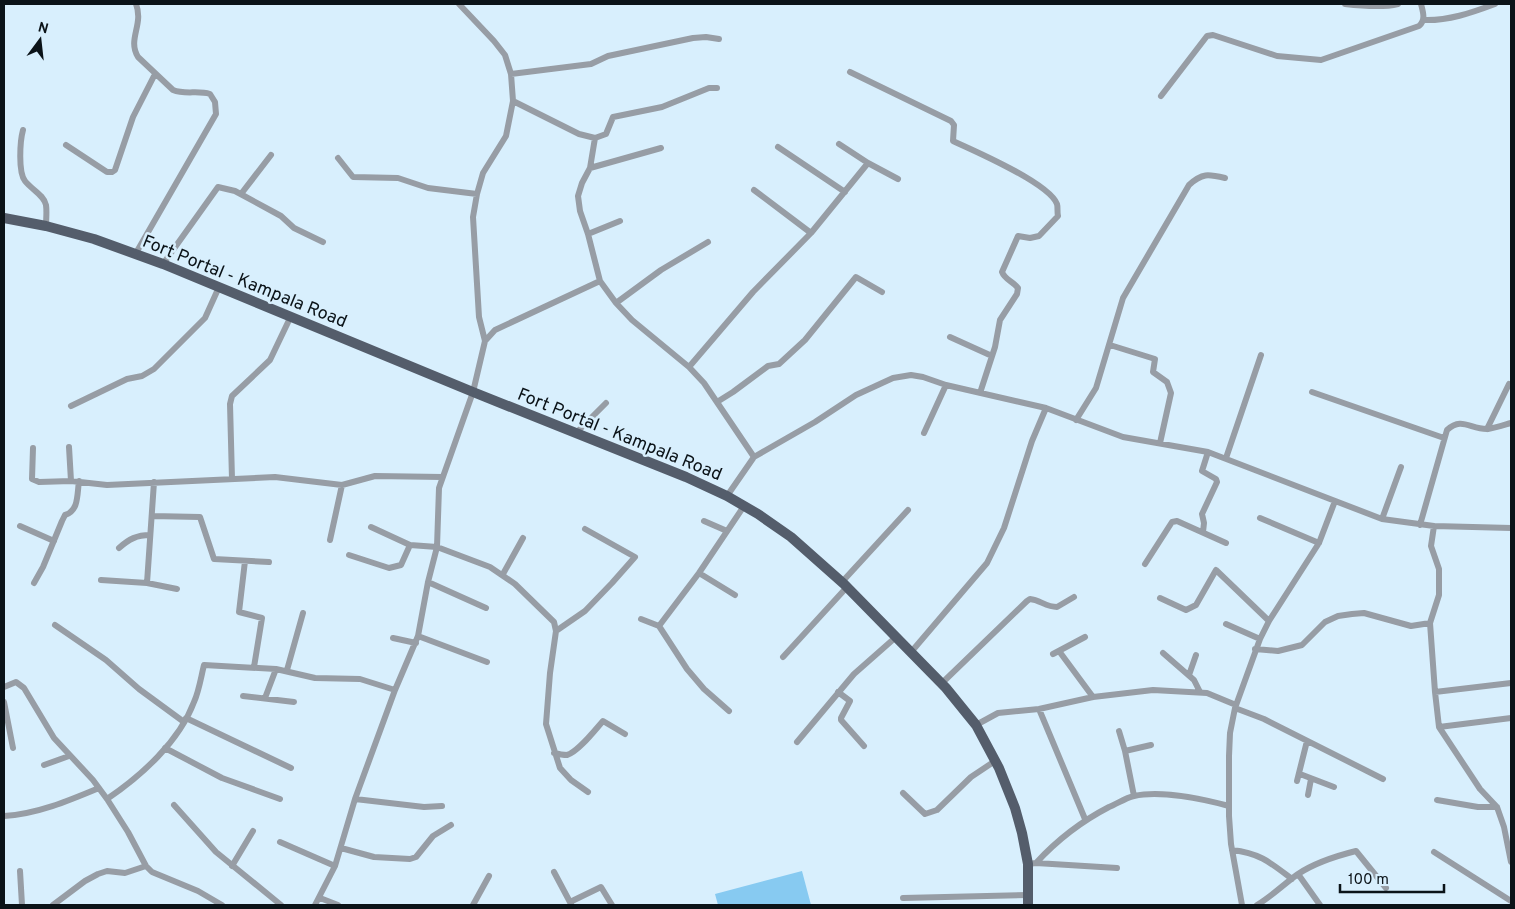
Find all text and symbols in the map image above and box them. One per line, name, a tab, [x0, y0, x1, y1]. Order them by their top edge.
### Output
north arrow	[15, 15, 65, 65]
text: N	[36, 19, 50, 38]
street label: Fort Portal - Kampala Road	[139, 231, 350, 334]
street label: Fort Portal - Kampala Road	[514, 384, 725, 487]
scale bar	[1340, 862, 1444, 894]
text: 100 m	[1348, 871, 1389, 890]

